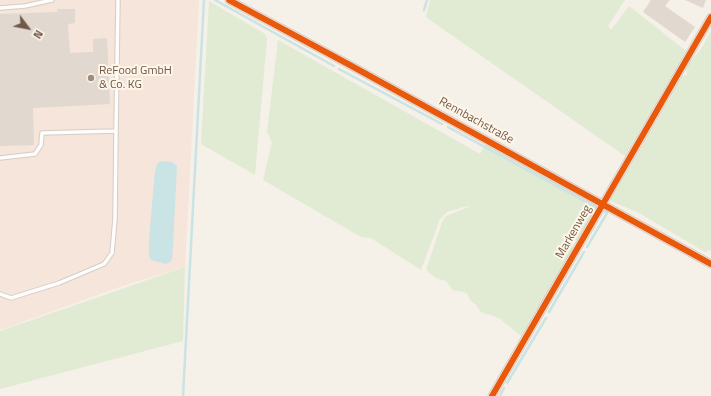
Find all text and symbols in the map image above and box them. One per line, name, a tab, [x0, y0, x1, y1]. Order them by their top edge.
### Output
north arrow	[8, 8, 48, 48]
text: N	[29, 27, 47, 42]
place label: ReFood GmbH & Co. KG	[99, 64, 172, 92]
marker: ReFood GmbH & Co. KG	[86, 73, 96, 83]
street label: Rennbachstraße	[436, 95, 516, 147]
street label: Markenweg	[553, 203, 595, 261]

